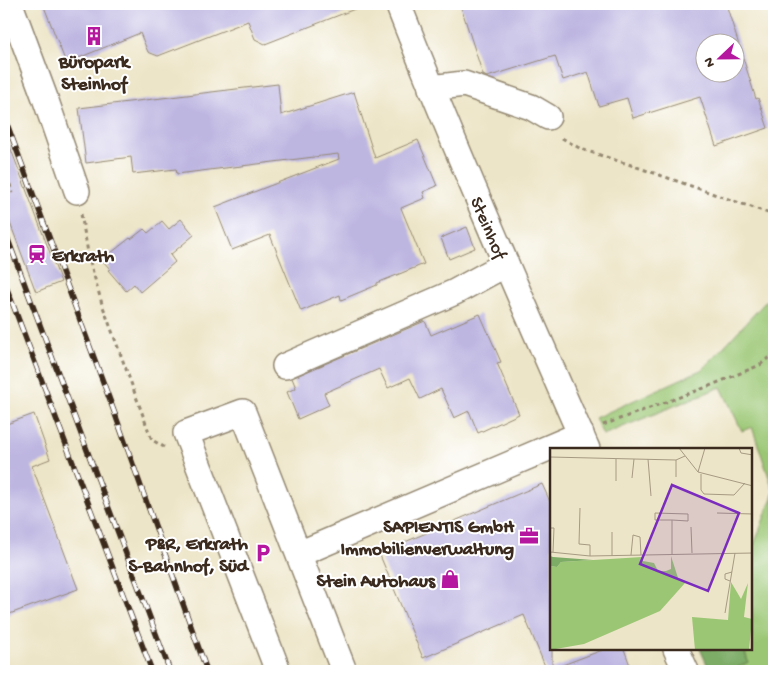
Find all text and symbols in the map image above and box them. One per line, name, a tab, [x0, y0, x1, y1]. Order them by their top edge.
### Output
building icon: Büropark Steinhof	[83, 25, 105, 47]
north arrow	[696, 32, 746, 82]
place label: Büropark Steinhof	[58, 52, 132, 97]
text: N	[701, 55, 720, 69]
street label: Steinhof	[463, 194, 511, 265]
station icon: Erkrath	[26, 243, 48, 265]
place label: Erkrath	[52, 246, 115, 269]
inset map	[550, 448, 753, 650]
place label: SAPIENTIS GmbH Immobilienverwaltung	[340, 517, 515, 562]
office icon: SAPIENTIS GmbH Immobilienverwaltung	[518, 525, 540, 547]
place label: P&R, Erkrath S-Bahnhof, Süd	[129, 534, 250, 579]
parking icon: P&R, Erkrath S-Bahnhof, Süd	[252, 542, 274, 564]
shop icon: Stein Autohaus	[439, 568, 461, 590]
place label: Stein Autohaus	[317, 571, 436, 594]

